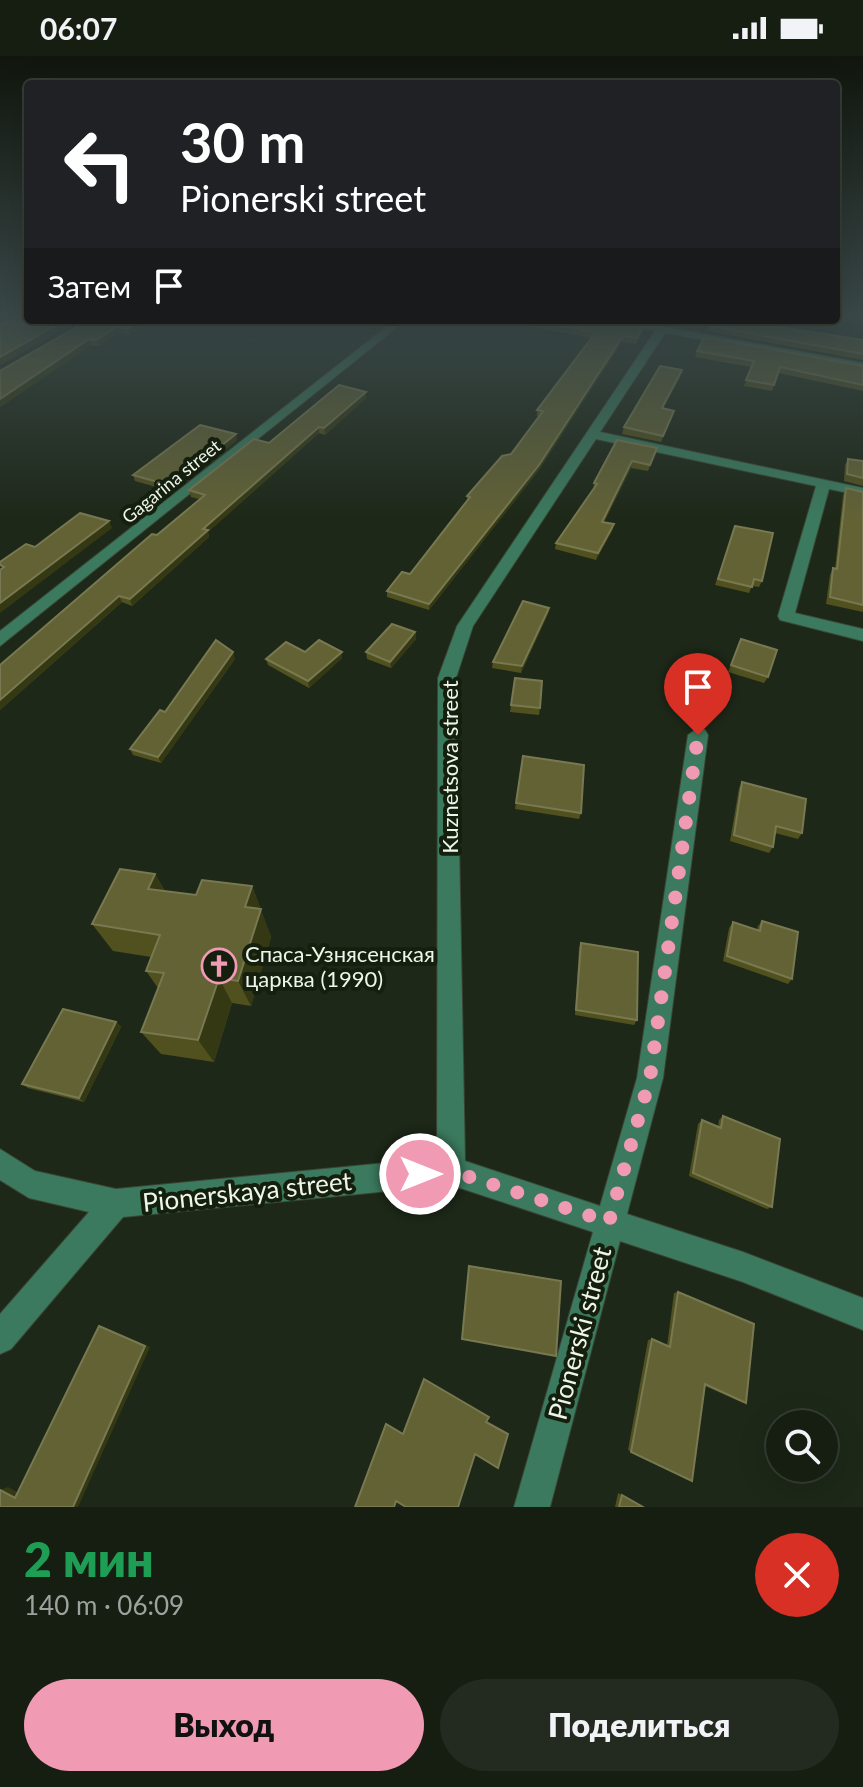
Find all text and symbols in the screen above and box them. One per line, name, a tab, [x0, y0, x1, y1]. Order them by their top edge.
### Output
text: 06:07	[40, 10, 117, 46]
text: 30 m	[180, 108, 305, 175]
icon: left	[48, 112, 152, 216]
text: Pionerski street	[180, 176, 426, 220]
icon: arrive	[147, 264, 191, 308]
text: Затем	[48, 268, 131, 304]
street label: Gagarina street	[117, 434, 225, 528]
pin	[664, 653, 732, 735]
icon: arrive	[676, 665, 720, 709]
street label: Kuznetsova street	[436, 680, 463, 854]
place label: Спаса-Узнясенская царква (1990)	[245, 940, 435, 992]
church icon: Спаса-Узнясенская царква (1990)	[200, 947, 238, 985]
position arrow	[378, 1132, 462, 1216]
street label: Pionerskaya street	[141, 1164, 354, 1218]
street label: Pionerski street	[541, 1242, 618, 1423]
map controls	[766, 1410, 838, 1482]
button: search	[766, 1410, 838, 1482]
text: 2 мин	[24, 1530, 154, 1587]
button: close	[755, 1533, 839, 1617]
text: 140 m · 06:09	[24, 1589, 184, 1621]
button: Выход	[24, 1679, 424, 1771]
button: Поделиться	[440, 1679, 839, 1771]

